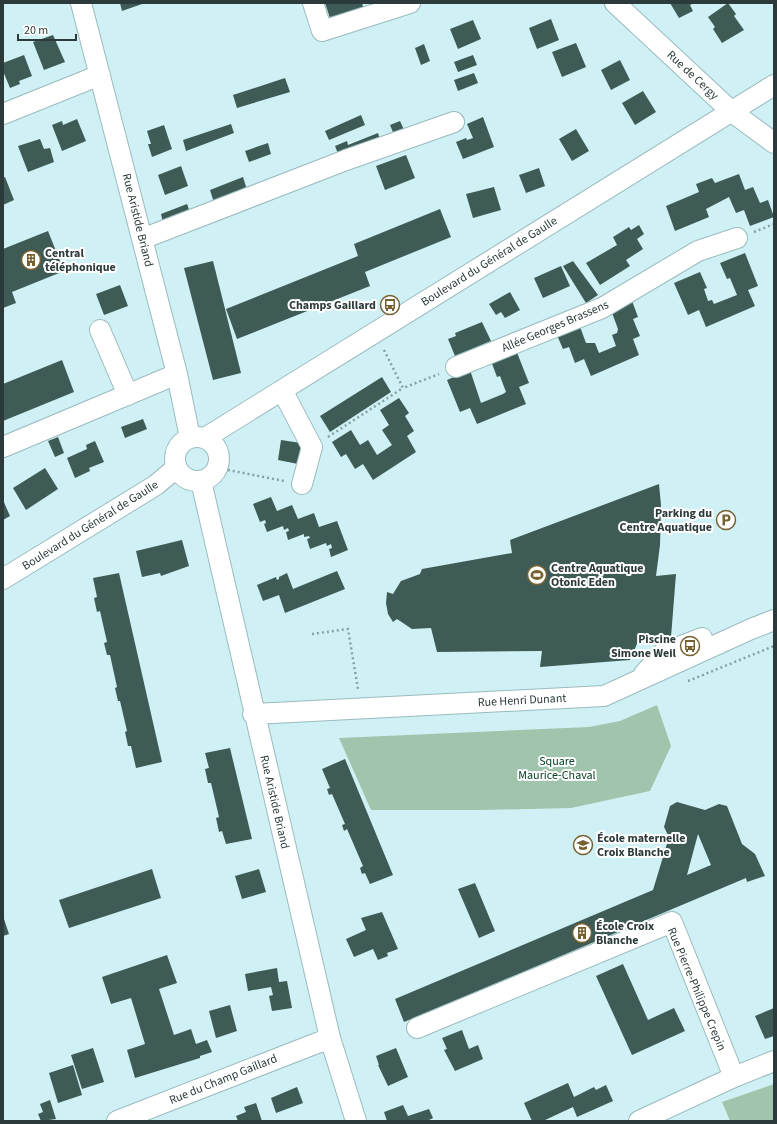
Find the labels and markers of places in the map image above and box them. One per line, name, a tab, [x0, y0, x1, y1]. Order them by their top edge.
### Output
place label: Central téléphonique	[45, 245, 116, 276]
building icon: Central téléphonique	[20, 249, 42, 271]
bus stop icon: Champs Gaillard	[379, 294, 401, 316]
place label: Champs Gaillard	[289, 297, 376, 314]
place label: Parking du Centre Aquatique	[620, 505, 712, 536]
parking icon: Parking du Centre Aquatique	[715, 509, 737, 531]
place label: Centre Aquatique Otonic Eden	[551, 560, 643, 591]
sports icon: Centre Aquatique Otonic Eden	[526, 564, 548, 586]
place label: Piscine Simone Weil	[611, 631, 677, 662]
bus stop icon: Piscine Simone Weil	[679, 635, 701, 657]
place label: École maternelle Croix Blanche	[597, 830, 685, 861]
school or university icon: École maternelle Croix Blanche	[572, 834, 594, 856]
place label: École Croix Blanche	[596, 918, 654, 949]
building icon: École Croix Blanche	[571, 922, 593, 944]

